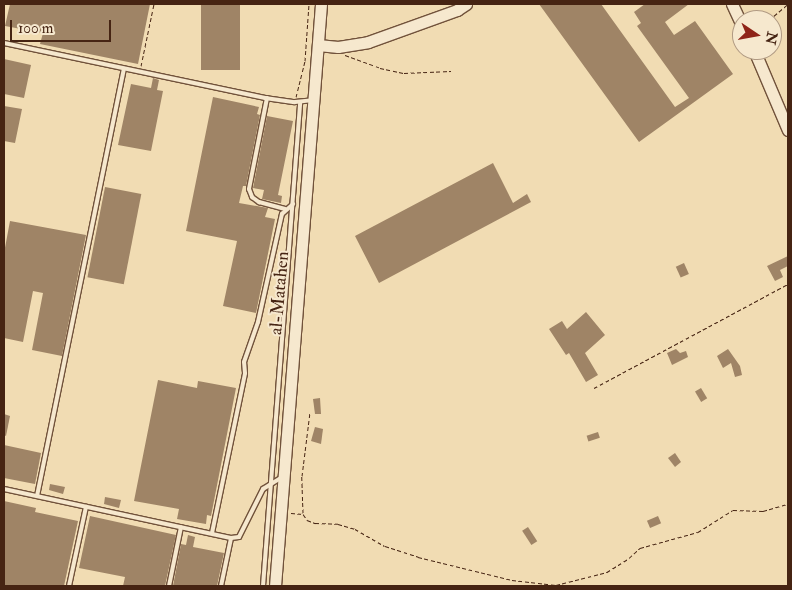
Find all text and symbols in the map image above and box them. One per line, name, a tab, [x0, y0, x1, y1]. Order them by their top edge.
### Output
scale bar	[12, 10, 114, 42]
north arrow	[732, 10, 782, 60]
text: 100 m	[18, 19, 53, 38]
text: N	[762, 30, 781, 46]
street label: al-Matahen	[266, 250, 294, 336]

